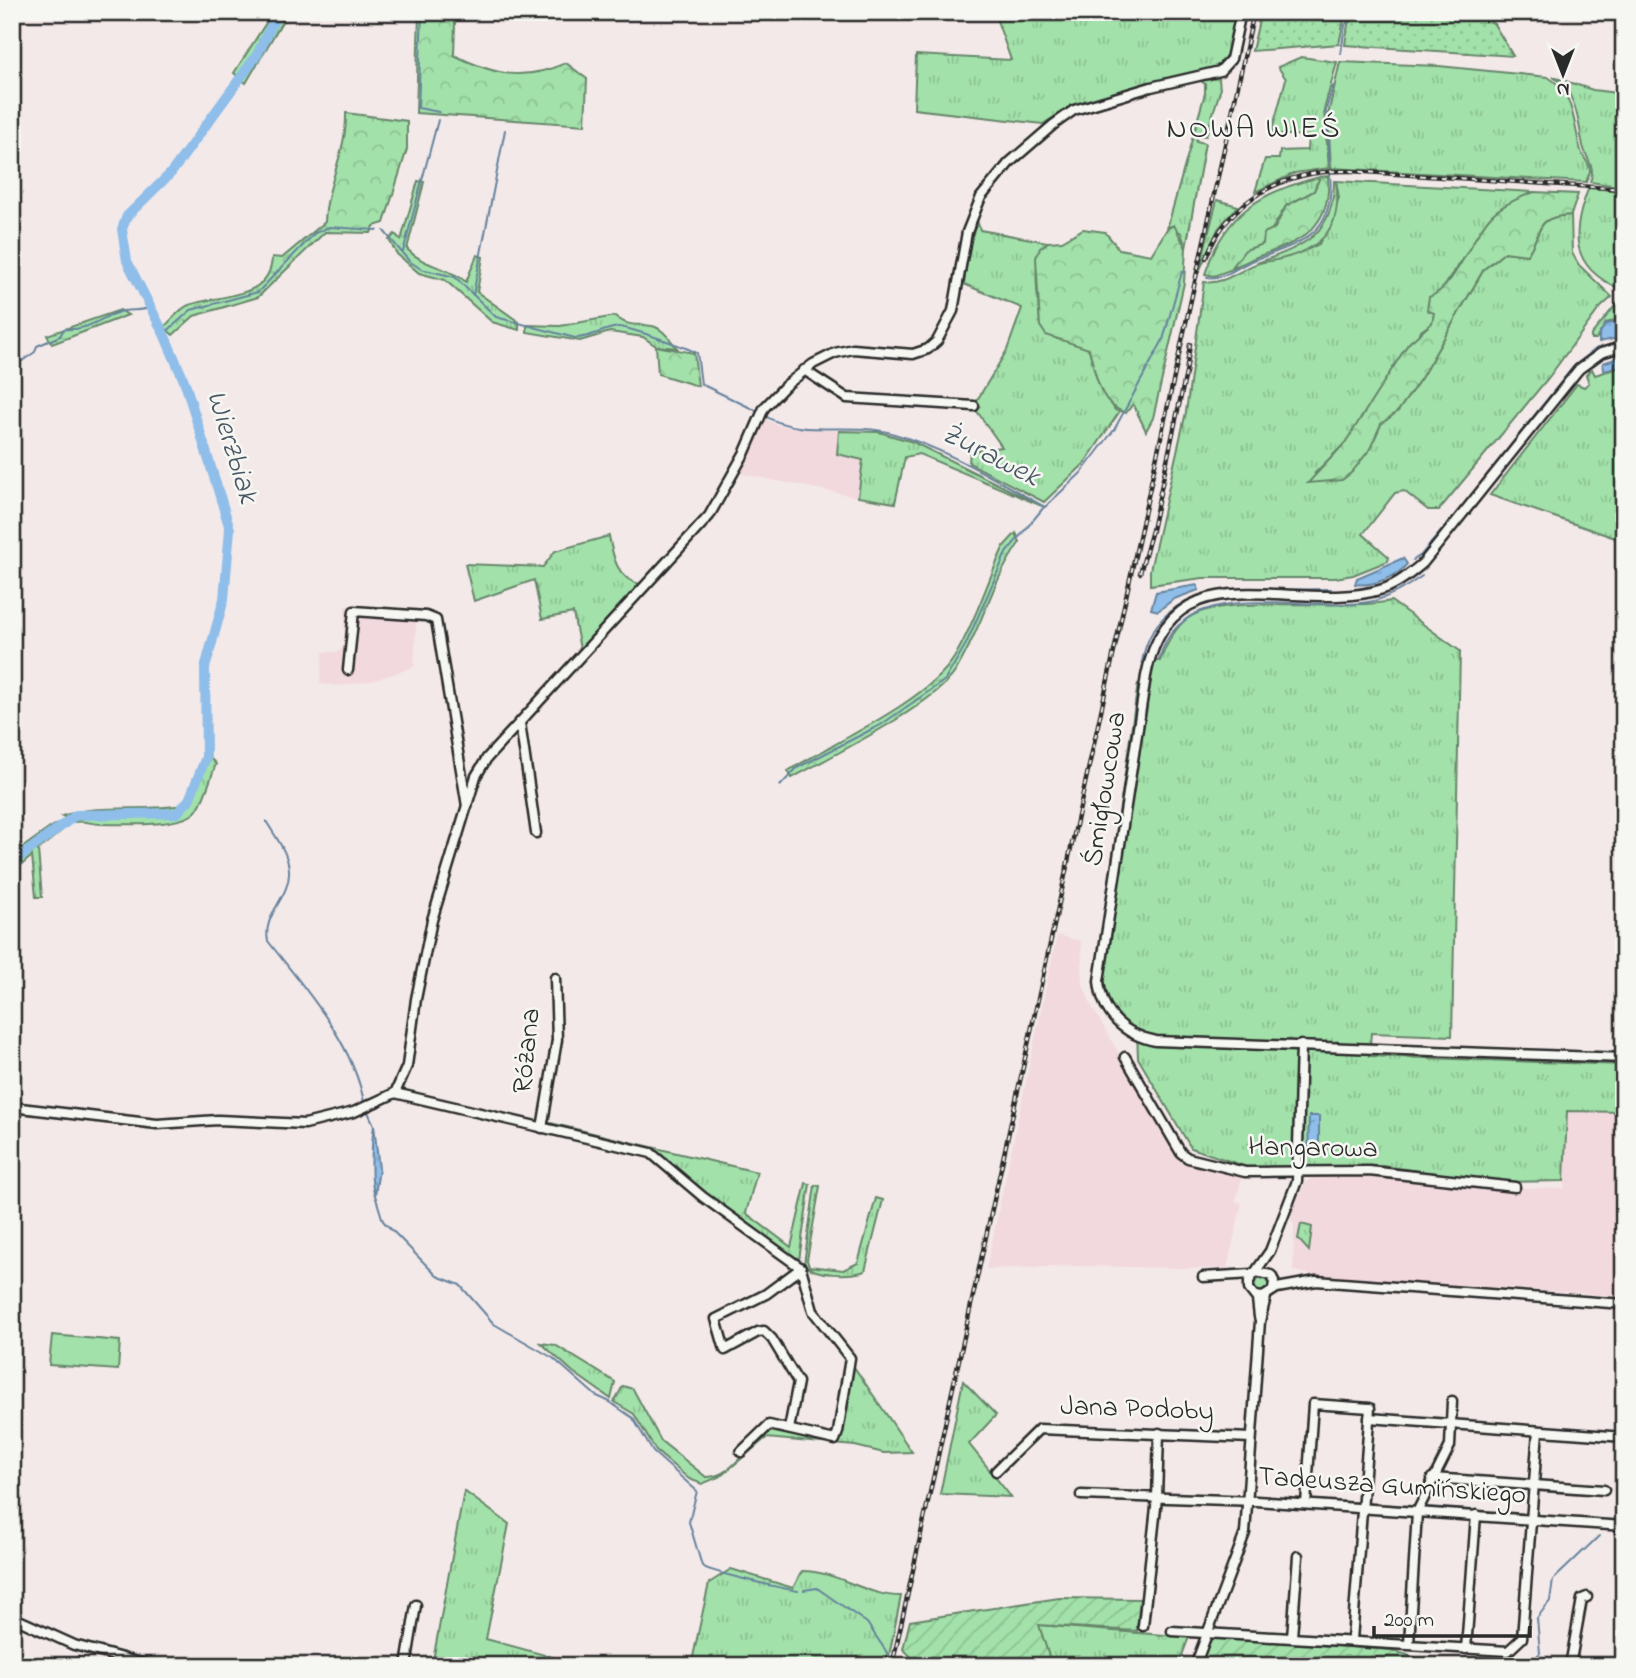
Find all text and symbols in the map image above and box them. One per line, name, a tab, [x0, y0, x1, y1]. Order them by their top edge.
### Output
north arrow	[1528, 38, 1598, 108]
text: N	[1556, 75, 1569, 102]
district label: NOWA WIEŚ	[1167, 108, 1341, 152]
water label: Wierzbiak	[193, 385, 270, 511]
water label: Żurawek	[933, 412, 1049, 500]
street label: Śmigłowcowa	[1074, 709, 1138, 869]
street label: Różana	[503, 1006, 553, 1096]
street label: Hangarowa	[1248, 1127, 1378, 1171]
street label: Jana Podoby	[1060, 1387, 1214, 1433]
street label: Tadeusza Gumińskiego	[1256, 1457, 1528, 1517]
scale bar	[1374, 1594, 1529, 1638]
text: 200 m	[1384, 1606, 1434, 1636]

